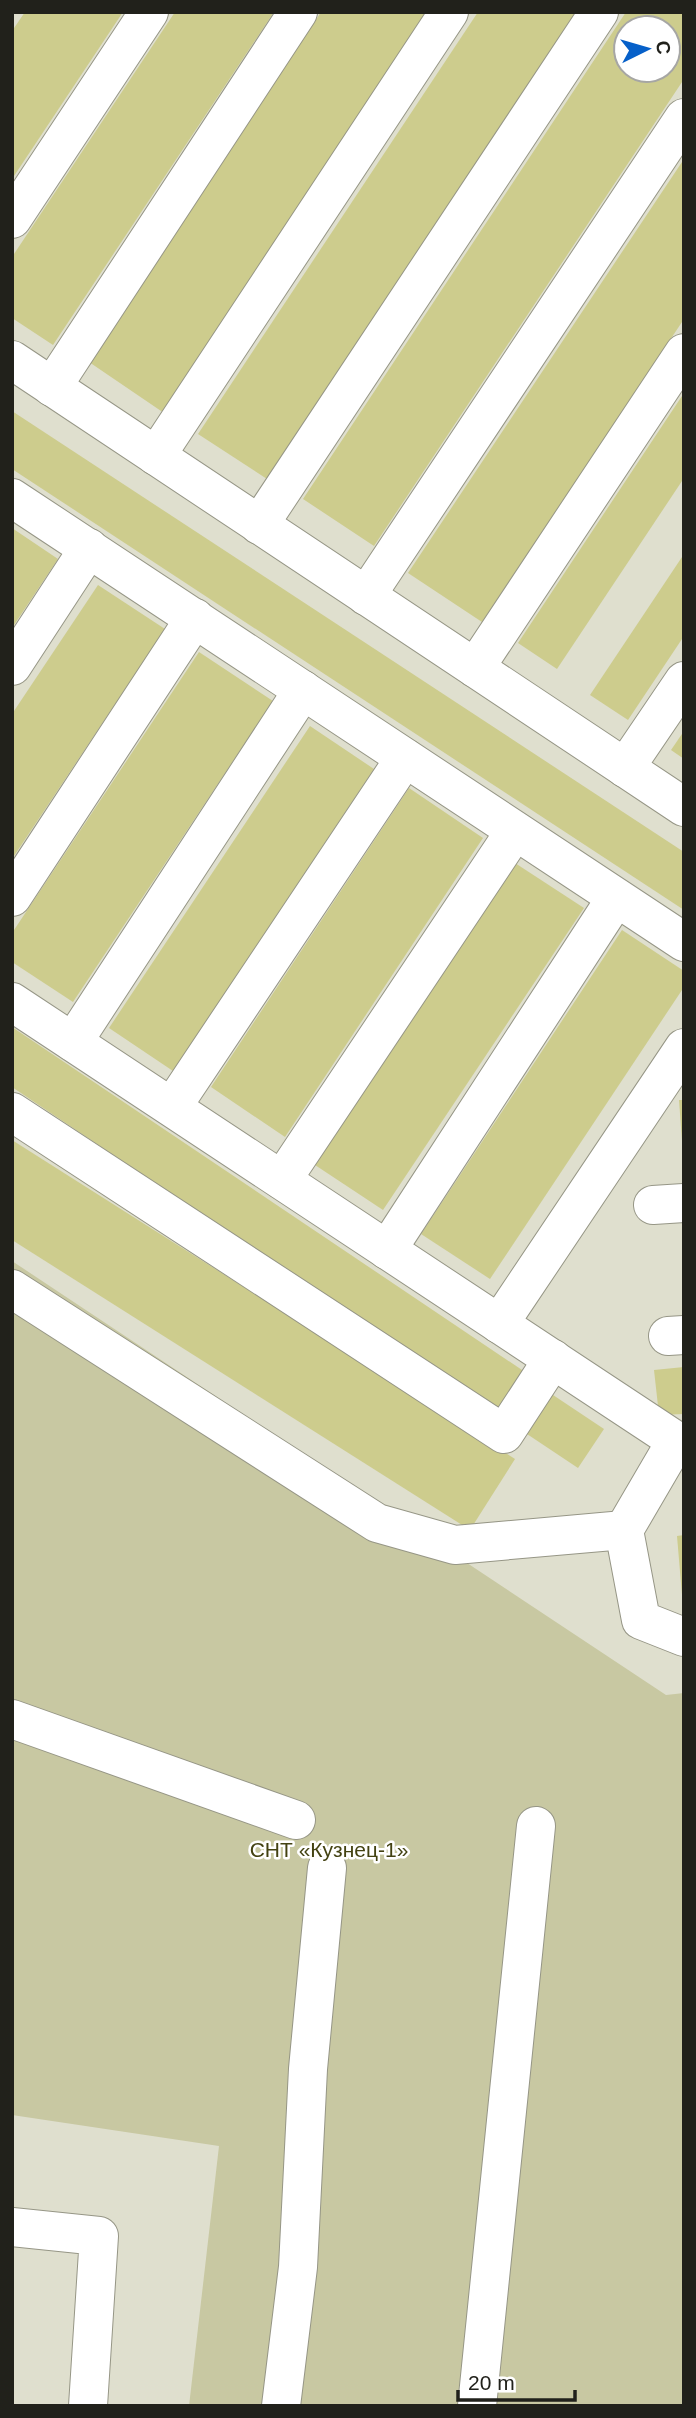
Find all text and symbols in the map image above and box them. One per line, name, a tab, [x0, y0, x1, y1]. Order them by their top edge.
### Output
north arrow	[612, 14, 682, 84]
text: С	[652, 40, 675, 56]
park label: СНТ «Кузнец-1»	[250, 1838, 408, 1861]
scale bar	[458, 2358, 575, 2402]
text: 20 m	[468, 2371, 515, 2394]

